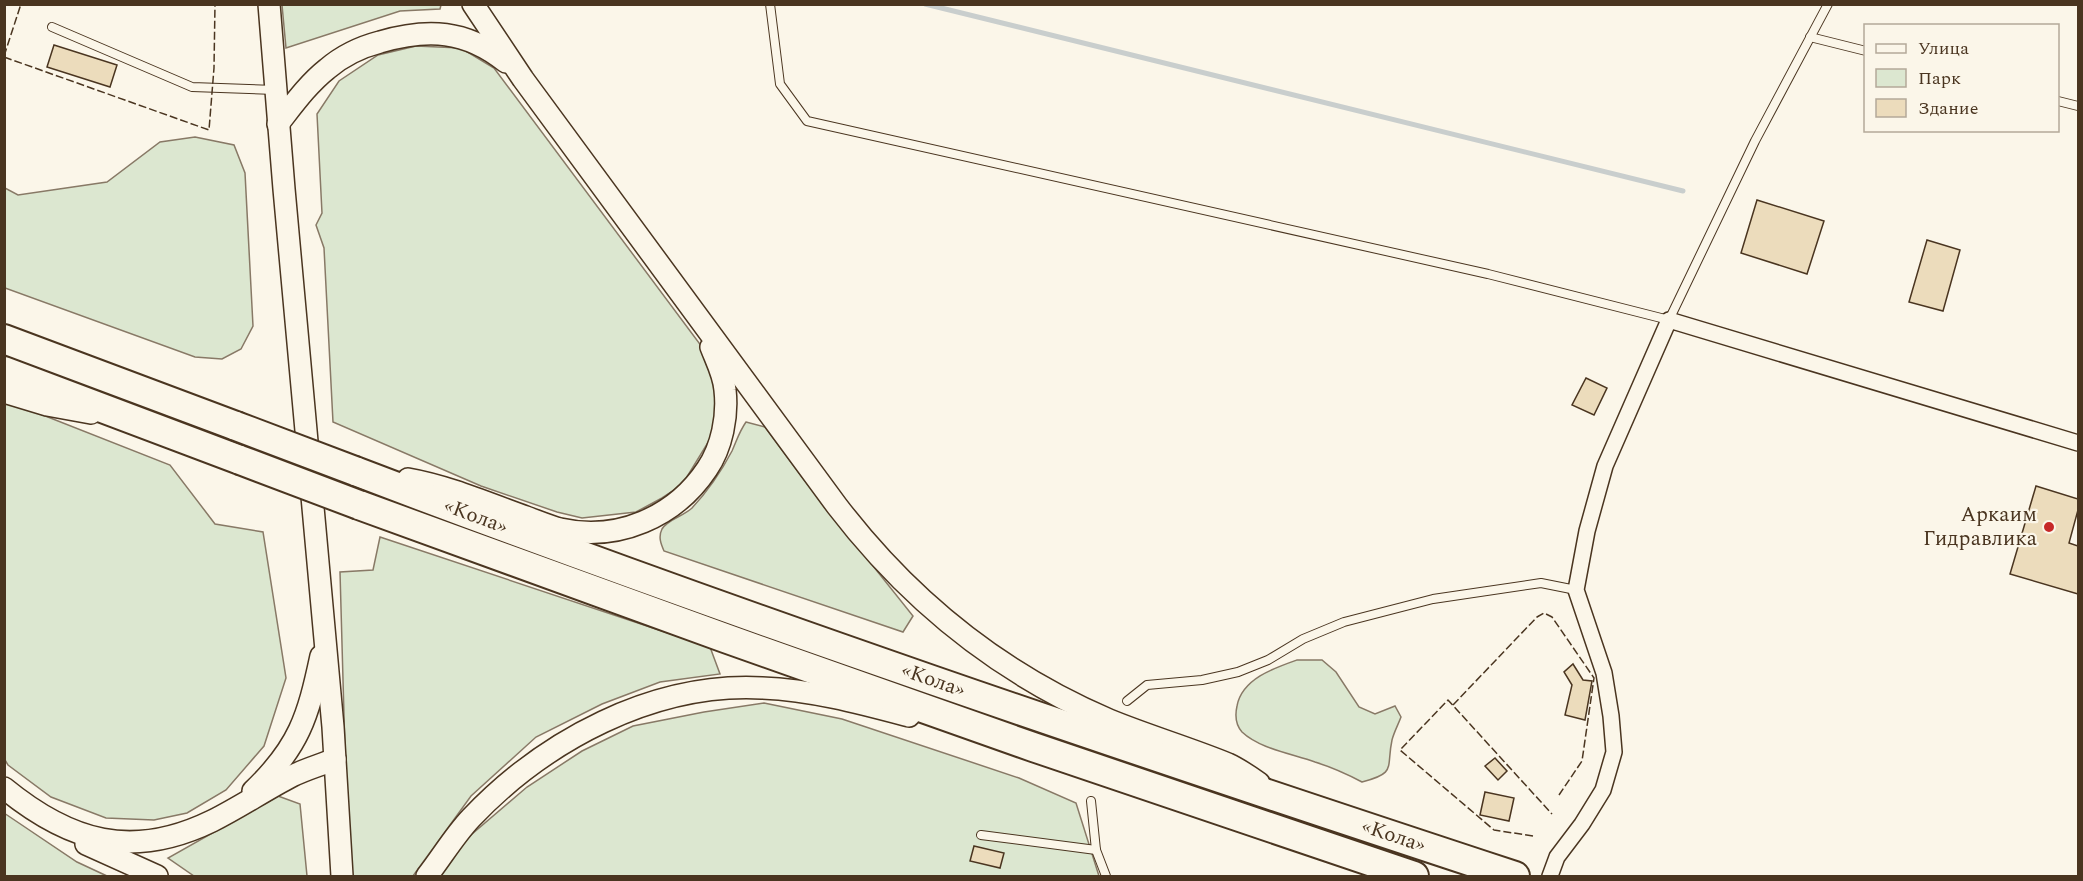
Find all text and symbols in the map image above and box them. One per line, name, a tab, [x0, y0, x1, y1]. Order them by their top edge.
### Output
legend	[1864, 24, 2059, 132]
text: Улица	[1918, 35, 1969, 62]
text: Парк	[1918, 65, 1961, 92]
text: Здание	[1918, 95, 1978, 122]
street label: «Кола»	[439, 490, 512, 543]
place label: Аркаим Гидравлика	[1923, 499, 2038, 555]
marker: Аркаим Гидравлика	[2042, 520, 2056, 534]
street label: «Кола»	[897, 655, 969, 706]
street label: «Кола»	[1357, 810, 1430, 861]

